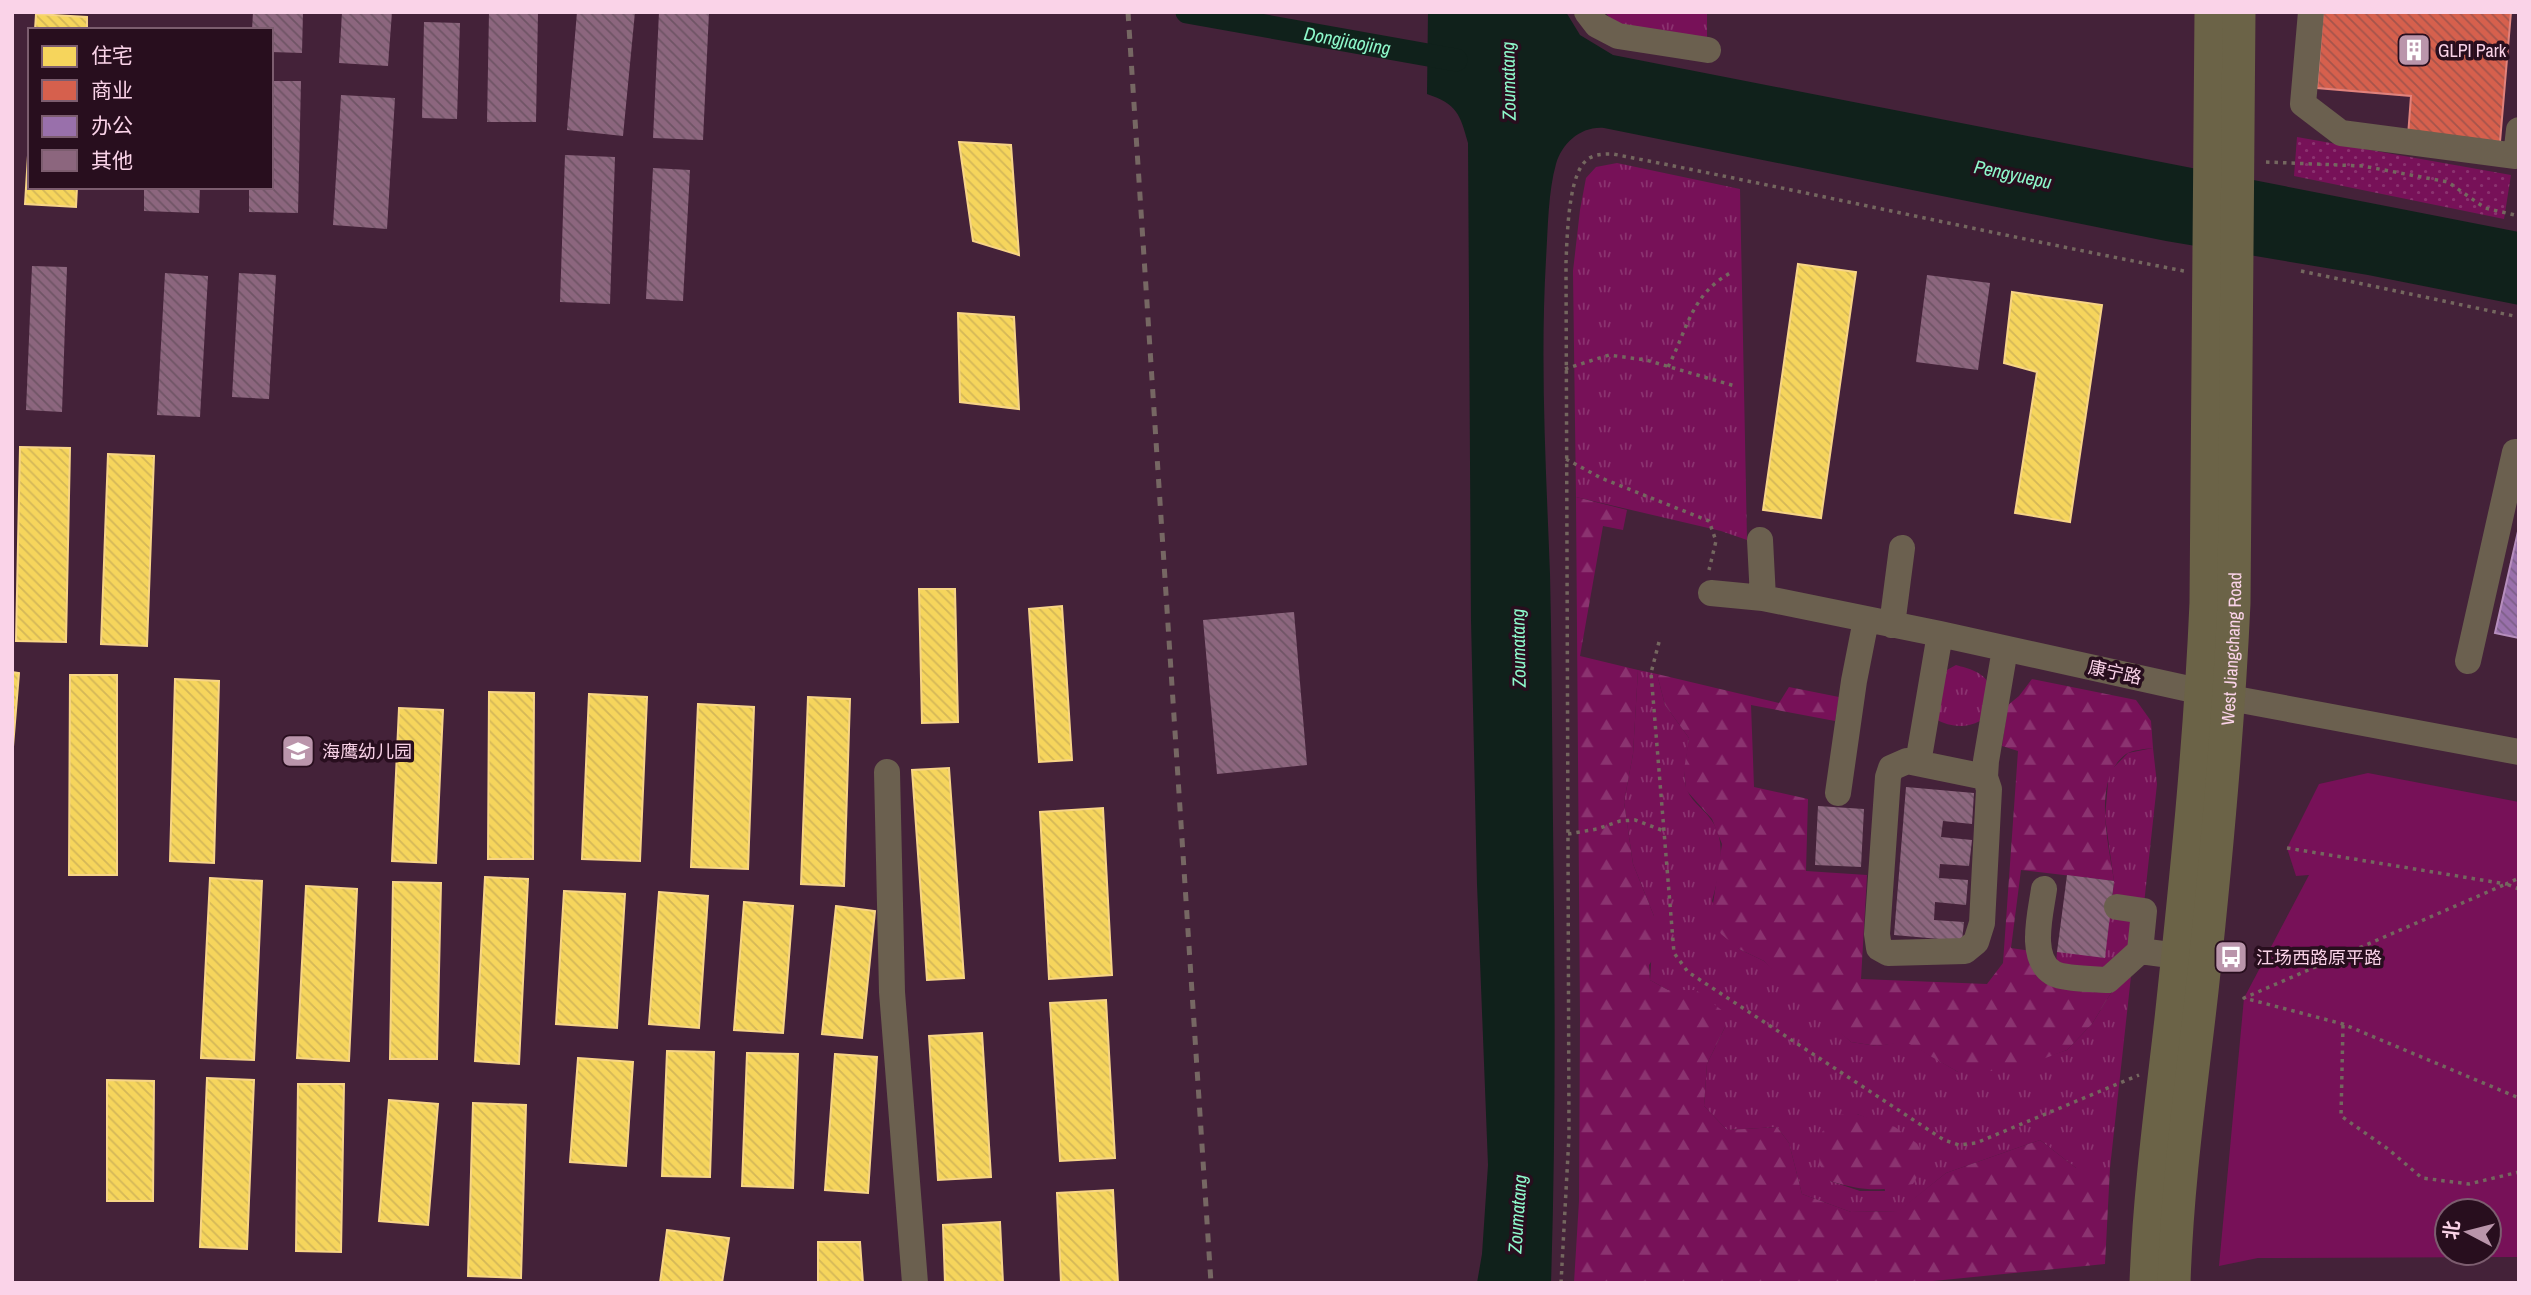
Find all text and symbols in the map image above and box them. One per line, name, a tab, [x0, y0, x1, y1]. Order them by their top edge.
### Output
water label: Dongjiaojing	[1302, 20, 1393, 61]
legend	[28, 28, 273, 189]
building icon: GLPI Park	[2395, 31, 2433, 69]
place label: GLPI Park	[2438, 38, 2507, 63]
text: 住宅	[91, 41, 133, 70]
water label: Zoumatang	[1494, 41, 1522, 122]
text: 商业	[91, 76, 133, 105]
text: 办公	[91, 111, 133, 140]
text: 其他	[91, 146, 133, 175]
water label: Pengyuepu	[1972, 153, 2055, 195]
street label: West Jiangchang Road	[2214, 572, 2247, 726]
water label: Zoumatang	[1504, 608, 1532, 689]
street label: 康宁路	[2086, 654, 2144, 690]
school or university icon: 海鹰幼儿园	[279, 732, 317, 770]
place label: 海鹰幼儿园	[322, 739, 412, 764]
bus stop icon: 江场西路原平路	[2212, 938, 2250, 976]
place label: 江场西路原平路	[2256, 945, 2382, 970]
water label: Zoumatang	[1501, 1173, 1533, 1255]
north arrow	[2433, 1197, 2503, 1267]
text: 北	[2437, 1219, 2465, 1241]

